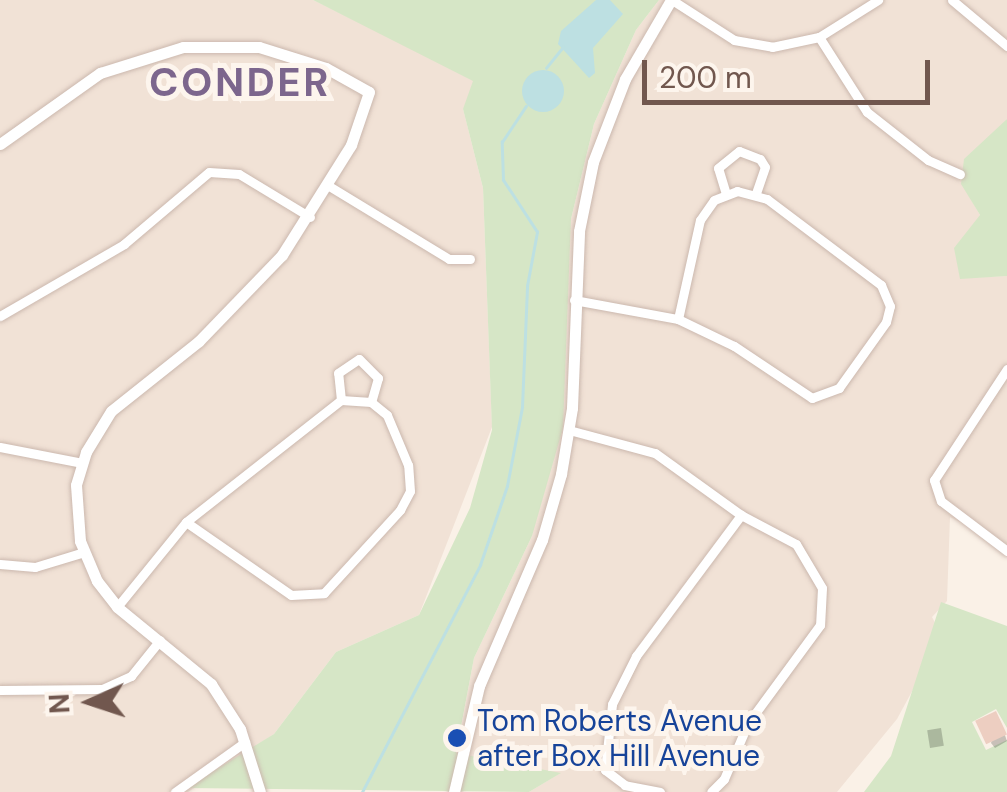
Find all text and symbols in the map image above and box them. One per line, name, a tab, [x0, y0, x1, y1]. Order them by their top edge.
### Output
scale bar	[647, 40, 934, 102]
district label: CONDER	[149, 58, 331, 106]
text: 200 m	[659, 58, 752, 97]
north arrow	[40, 652, 140, 752]
text: N	[41, 692, 79, 715]
place label: Tom Roberts Avenue after Box Hill Avenue	[477, 703, 762, 774]
marker: Tom Roberts Avenue after Box Hill Avenue	[446, 727, 468, 749]

